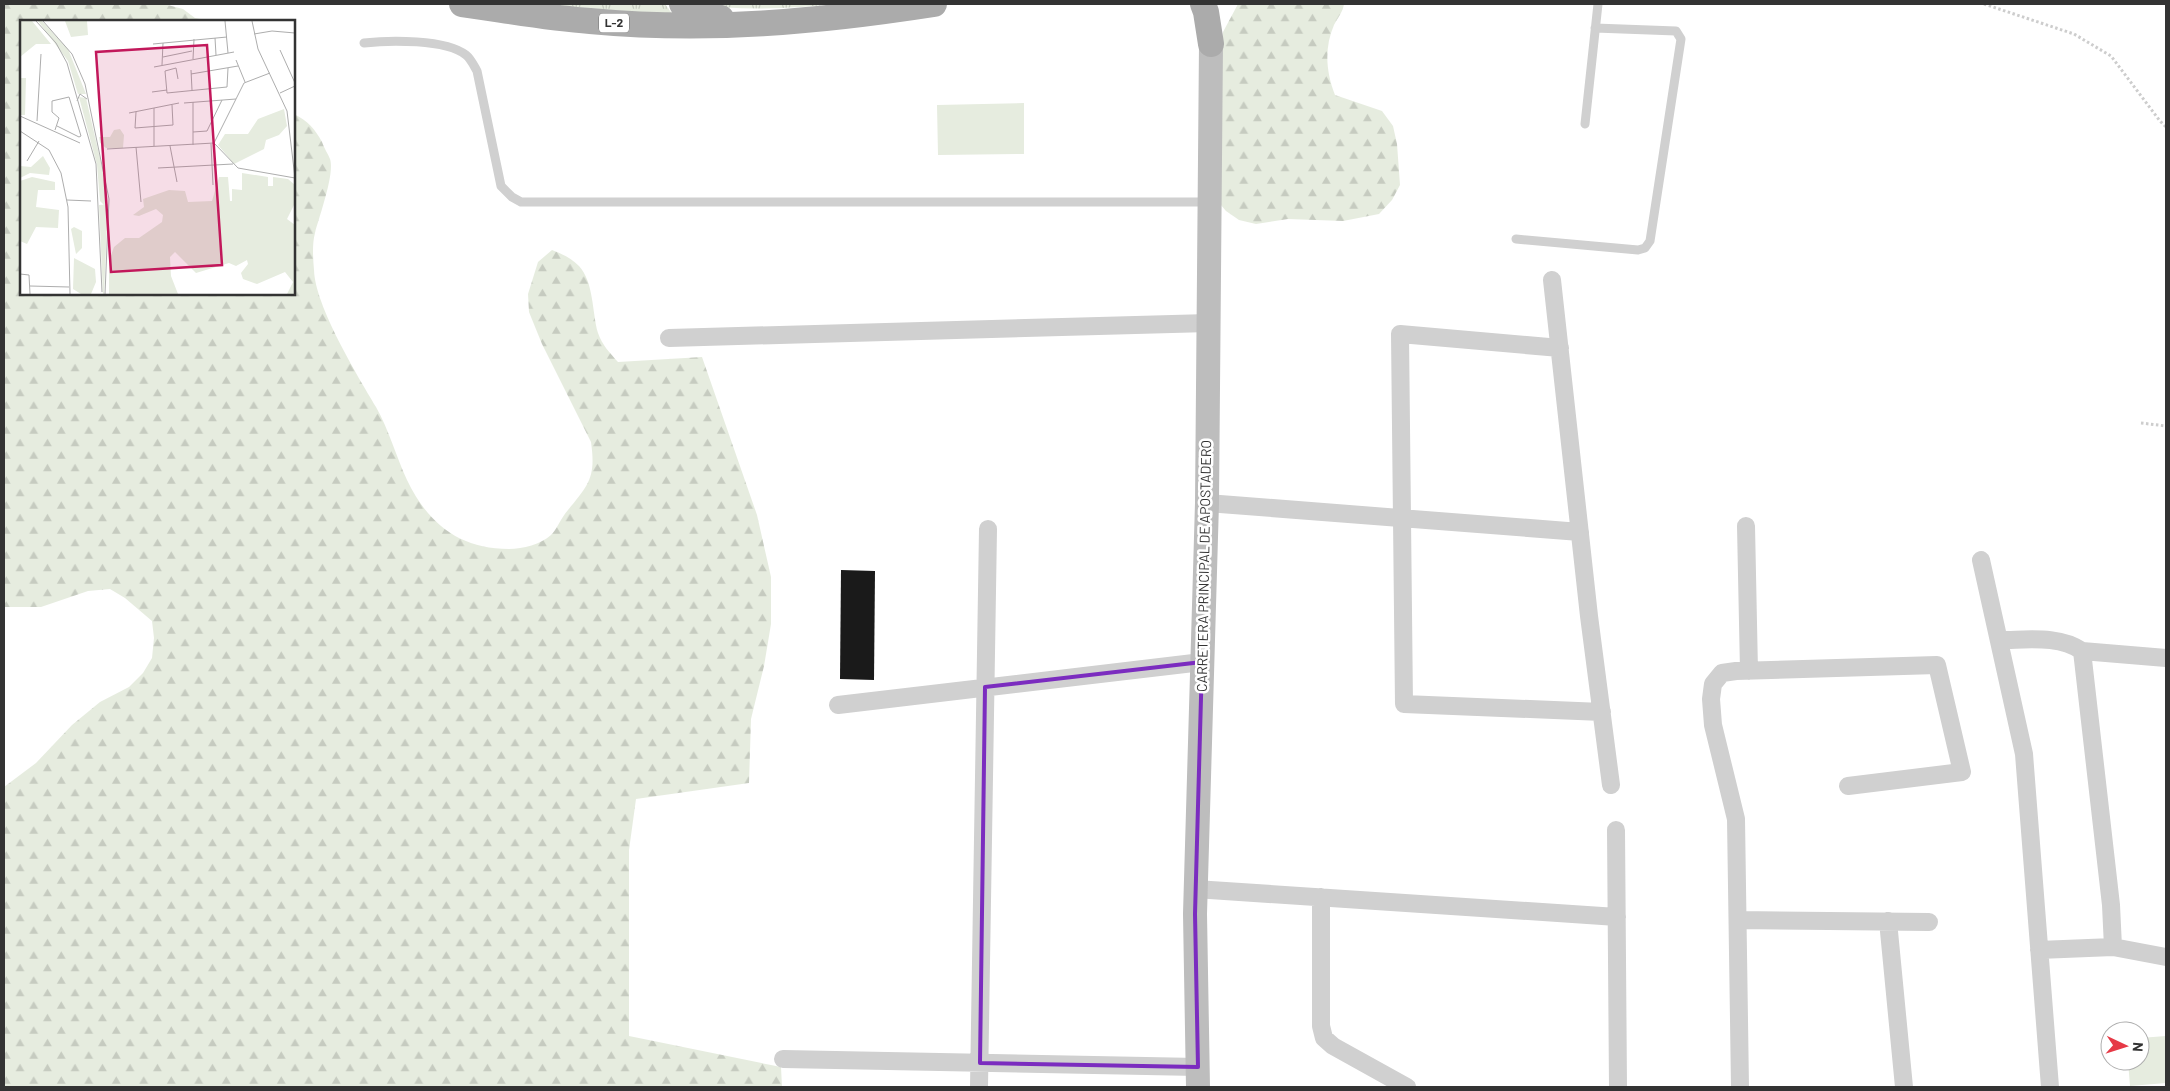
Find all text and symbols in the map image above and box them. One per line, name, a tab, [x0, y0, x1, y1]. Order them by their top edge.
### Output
road number: L-2	[599, 13, 629, 32]
inset map	[20, 20, 295, 295]
street label: CARRETERA PRINCIPAL DE APOSTADERO	[1193, 440, 1214, 692]
north arrow	[2100, 1021, 2150, 1071]
text: N	[2130, 1042, 2147, 1052]

